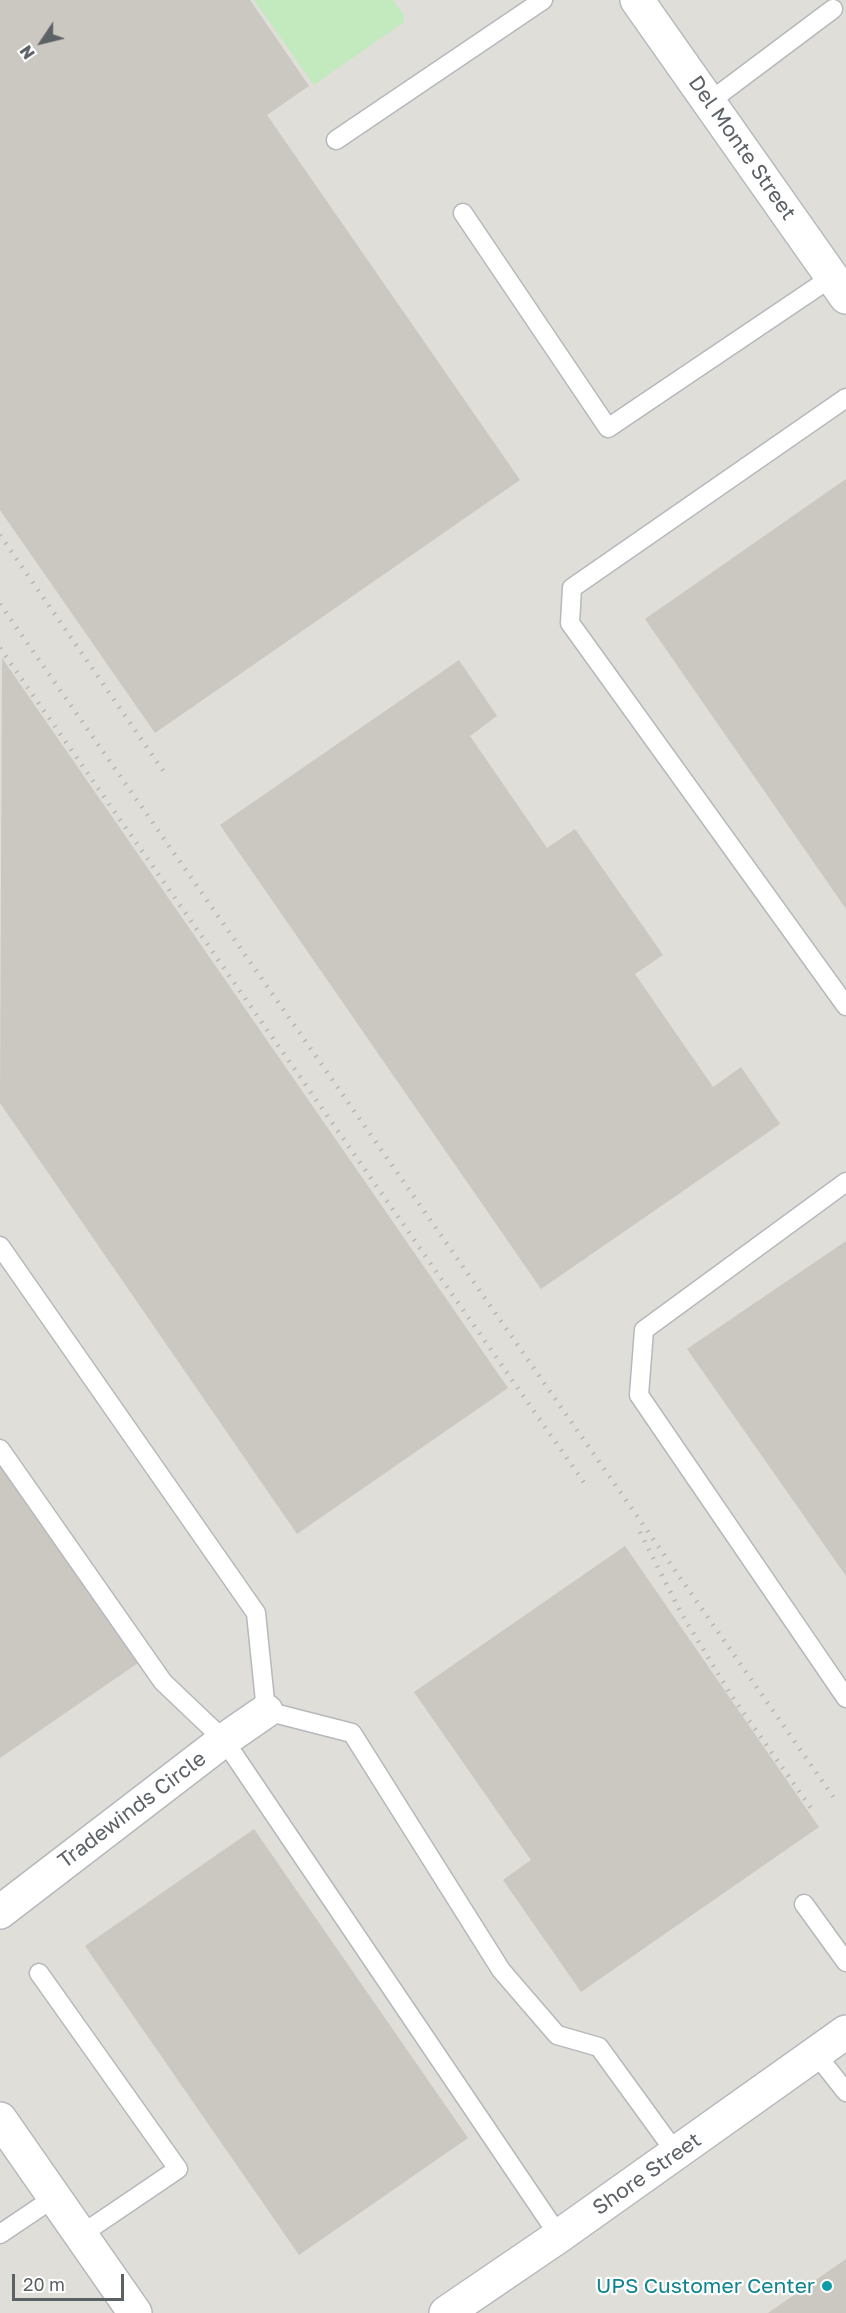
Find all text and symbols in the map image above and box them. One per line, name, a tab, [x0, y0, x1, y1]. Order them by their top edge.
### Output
north arrow	[12, 12, 72, 72]
text: N	[16, 42, 39, 63]
street label: Del Monte Street	[683, 71, 801, 225]
street label: Tradewinds Circle	[53, 1746, 211, 1874]
street label: Shore Street	[588, 2127, 706, 2221]
scale bar	[15, 2262, 128, 2300]
text: 20 m	[23, 2273, 65, 2295]
place label: UPS Customer Center	[596, 2273, 815, 2299]
marker: UPS Customer Center	[820, 2279, 834, 2293]

